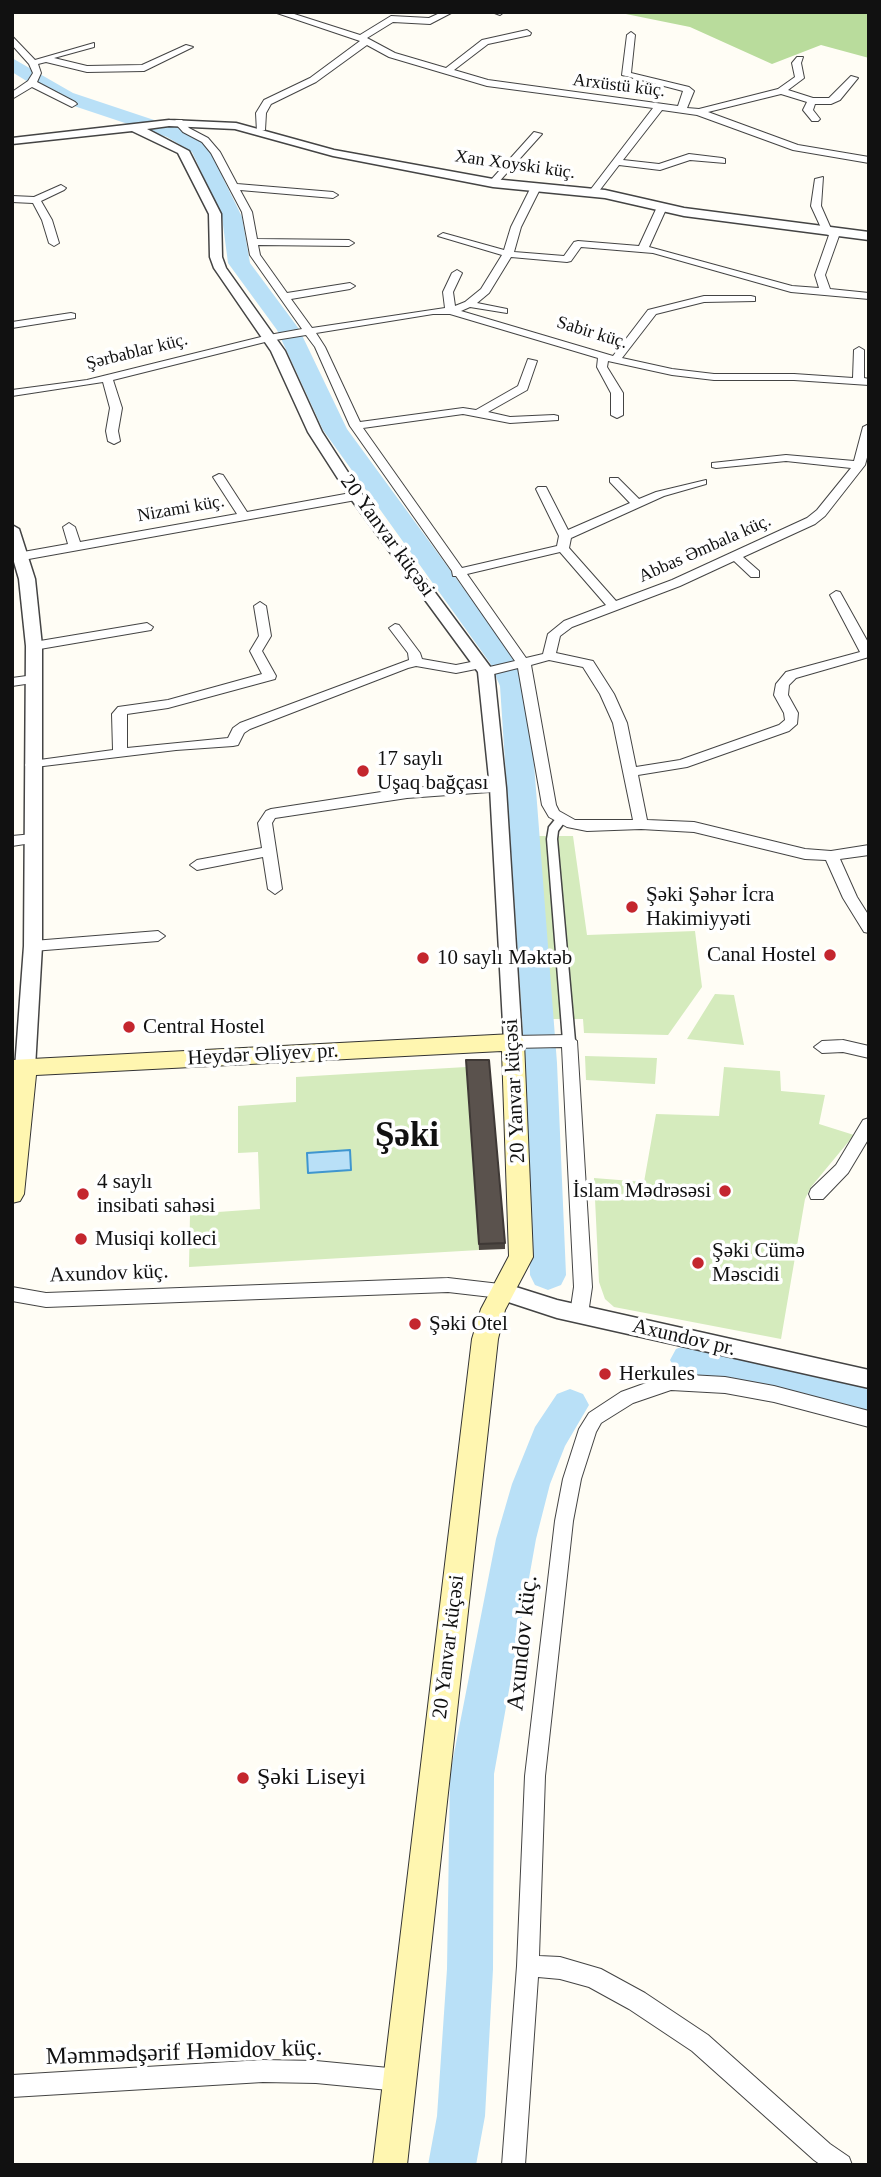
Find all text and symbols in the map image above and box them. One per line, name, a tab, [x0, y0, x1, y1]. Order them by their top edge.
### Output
street label: Arxüstü küç.	[572, 70, 666, 102]
street label: Xan Xoyski küç.	[453, 146, 577, 184]
street label: Sabir küç.	[554, 312, 630, 354]
street label: Şərbablar küç.	[84, 329, 190, 375]
street label: 20 Yanvar küçəsi	[334, 470, 440, 602]
street label: Nizami küç.	[136, 491, 226, 527]
street label: Abbas Əmbala küç.	[636, 510, 774, 588]
place label: 17 saylı Uşaq bağçası	[377, 746, 488, 796]
marker: 17 saylı Uşaq bağçası	[355, 763, 371, 779]
place label: Şəki Şəhər İcra Hakimiyyəti	[646, 882, 774, 932]
marker: Şəki Şəhər İcra Hakimiyyəti	[624, 899, 640, 915]
place label: Canal Hostel	[707, 942, 816, 968]
place label: 10 saylı Məktəb	[437, 945, 572, 971]
marker: Canal Hostel	[822, 947, 838, 963]
marker: 10 saylı Məktəb	[415, 950, 431, 966]
place label: Central Hostel	[143, 1014, 265, 1040]
street label: 20 Yanvar küçəsi	[499, 1018, 531, 1164]
marker: Central Hostel	[121, 1019, 137, 1035]
street label: Heydər Əliyev pr.	[187, 1038, 339, 1072]
district label: Şəki	[375, 1116, 439, 1158]
place label: 4 saylı insibati sahəsi	[97, 1169, 215, 1219]
place label: İslam Mədrəsəsi	[573, 1178, 711, 1204]
marker: İslam Mədrəsəsi	[717, 1183, 733, 1199]
marker: 4 saylı insibati sahəsi	[75, 1186, 91, 1202]
place label: Musiqi kolleci	[95, 1226, 217, 1252]
marker: Musiqi kolleci	[73, 1231, 89, 1247]
place label: Şəki Cümə Məscidi	[712, 1238, 805, 1288]
marker: Şəki Cümə Məscidi	[690, 1255, 706, 1271]
street label: Axundov küç.	[49, 1259, 169, 1289]
place label: Şəki Otel	[429, 1311, 508, 1337]
street label: Axundov pr.	[630, 1314, 738, 1362]
marker: Şəki Otel	[407, 1316, 423, 1332]
place label: Herkules	[619, 1361, 695, 1387]
marker: Herkules	[597, 1366, 613, 1382]
street label: 20 Yanvar küçəsi	[428, 1574, 470, 1720]
street label: Axundov küç.	[502, 1574, 544, 1712]
place label: Şəki Liseyi	[257, 1764, 366, 1792]
marker: Şəki Liseyi	[235, 1770, 251, 1786]
street label: Məmmədşərif Həmidov küç.	[45, 2034, 323, 2072]

